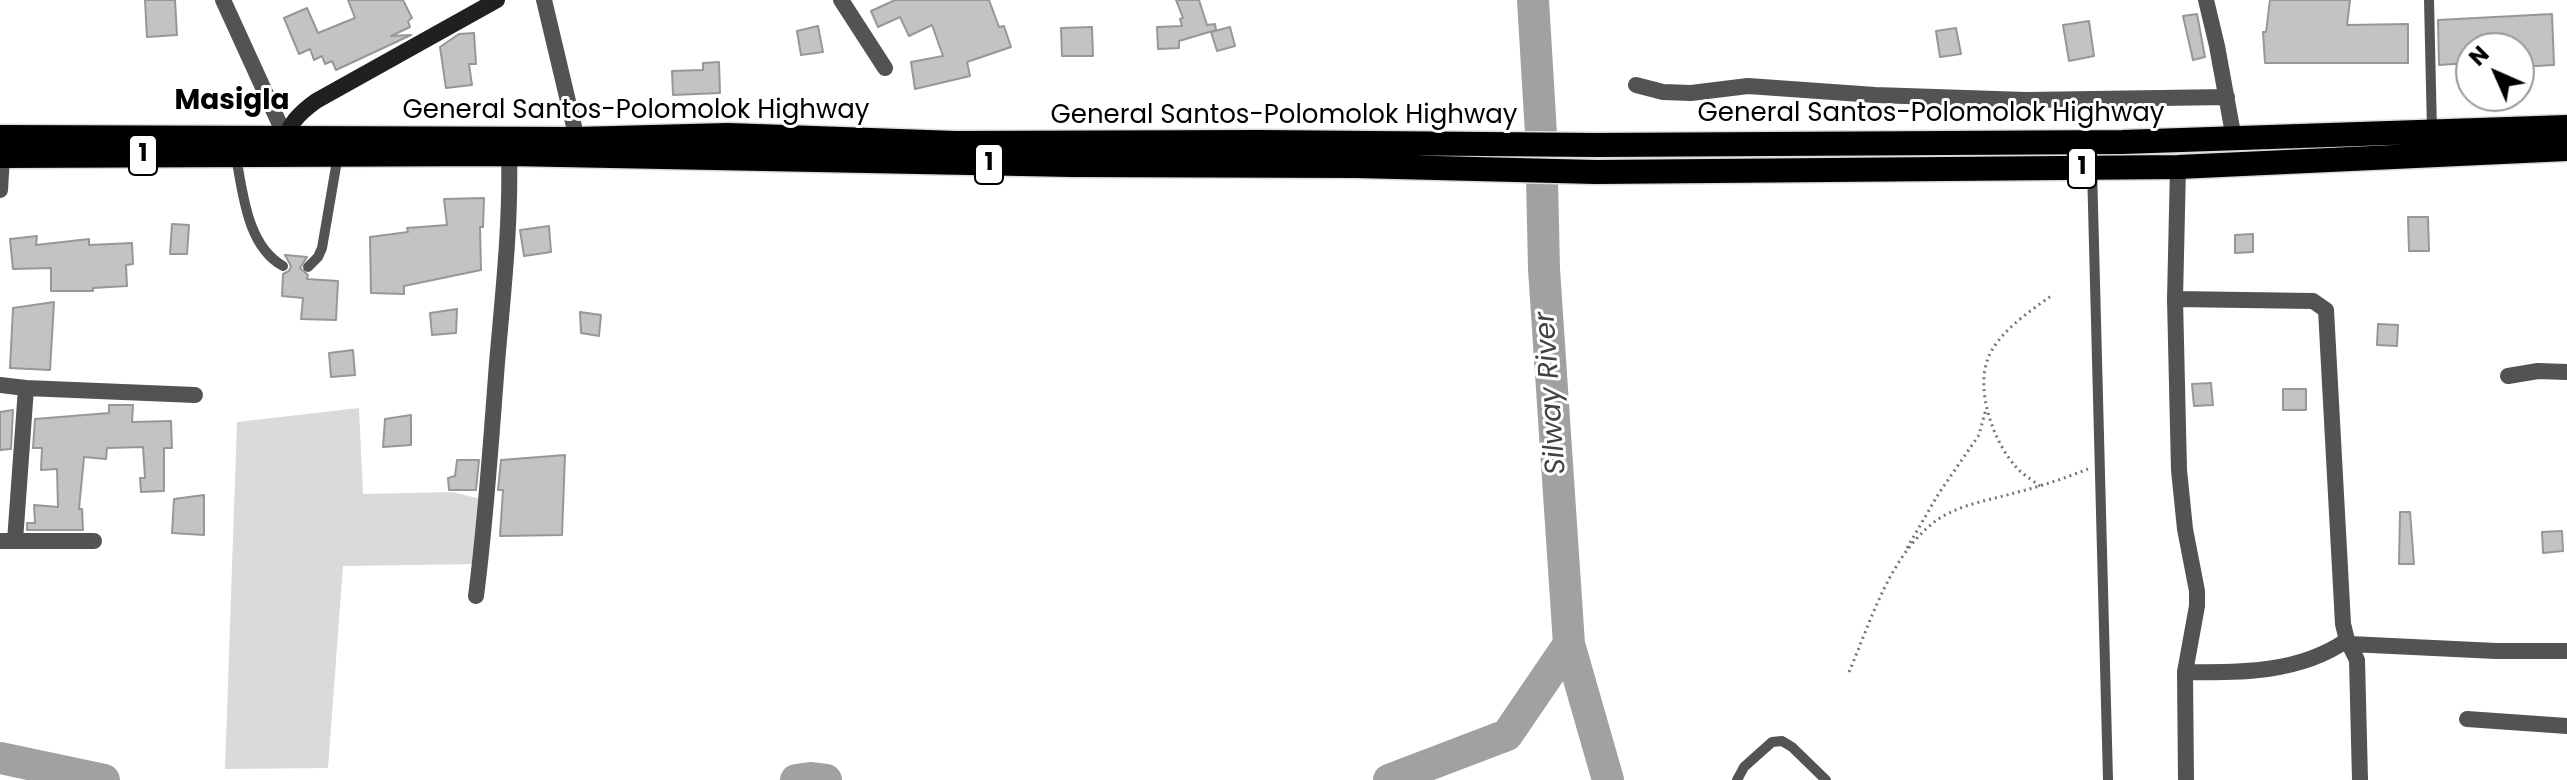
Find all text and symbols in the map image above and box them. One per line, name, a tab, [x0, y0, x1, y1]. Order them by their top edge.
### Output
north arrow	[2455, 32, 2535, 112]
text: N	[2462, 39, 2496, 73]
district label: Masigla	[175, 85, 289, 119]
street label: General Santos-Polomolok Highway	[403, 95, 869, 127]
street label: General Santos-Polomolok Highway	[1698, 98, 2164, 130]
street label: General Santos-Polomolok Highway	[1051, 100, 1517, 132]
road number: 1	[129, 135, 157, 175]
road number: 1	[975, 144, 1003, 184]
road number: 1	[2068, 148, 2096, 188]
water label: Silway River	[1530, 310, 1574, 476]

